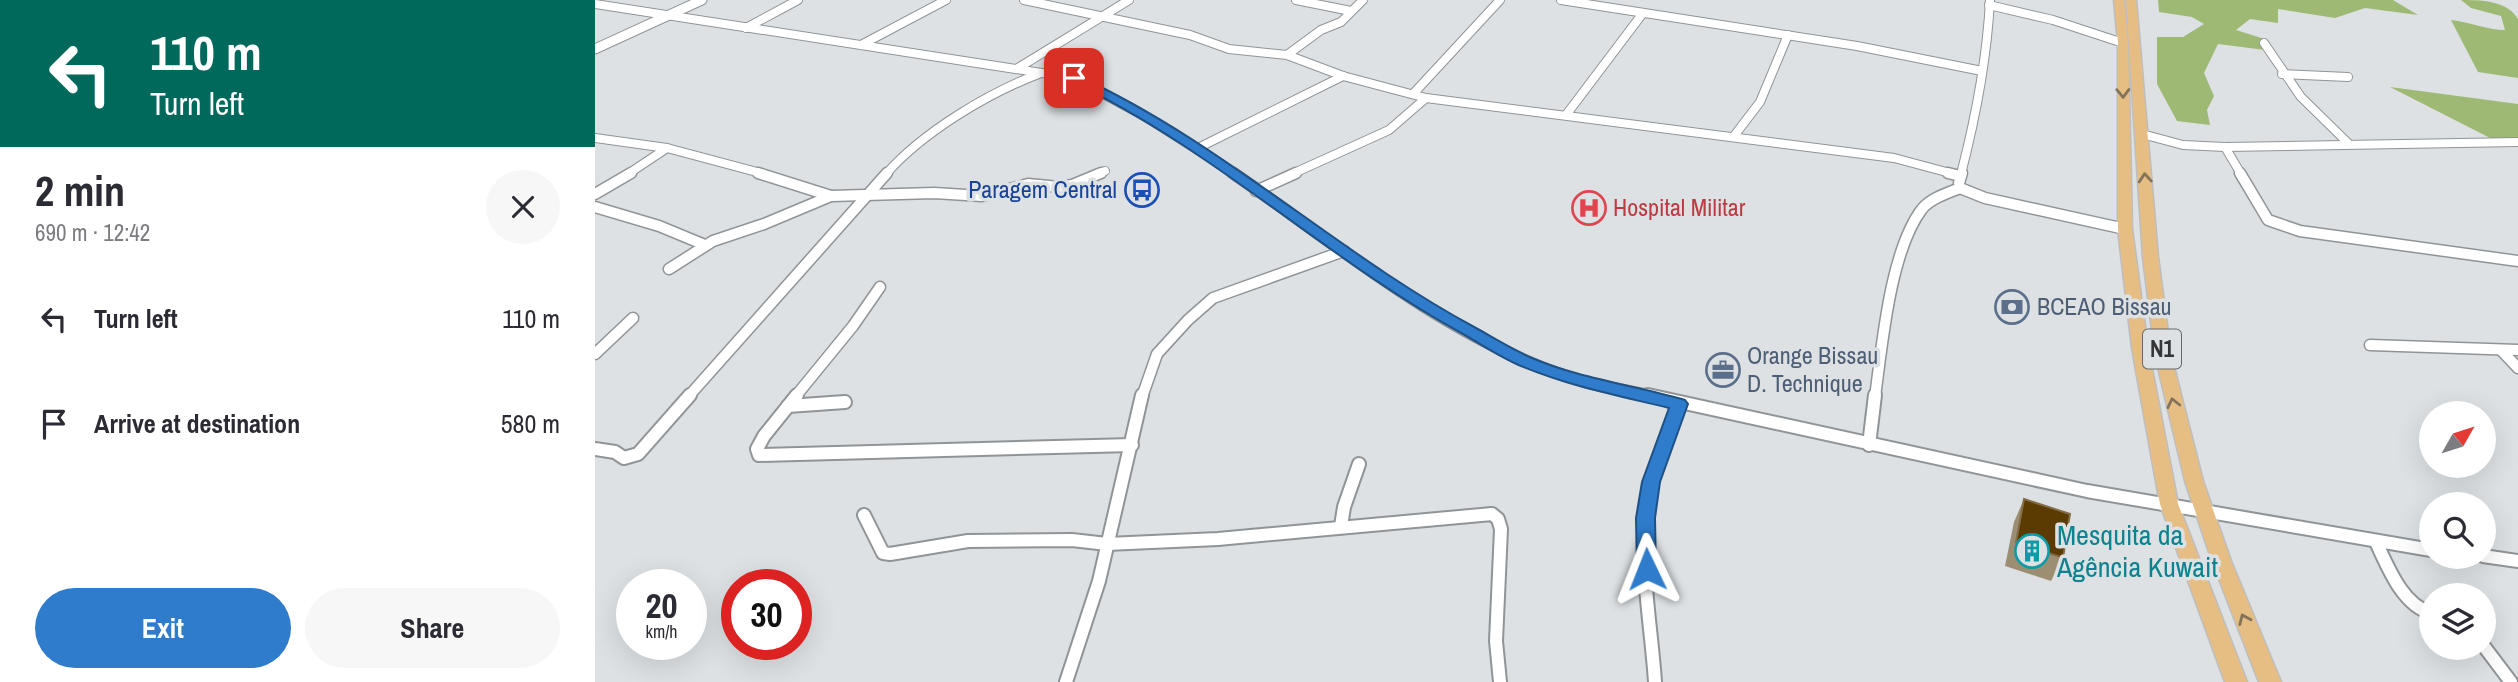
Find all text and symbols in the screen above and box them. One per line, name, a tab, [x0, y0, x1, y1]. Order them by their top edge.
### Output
text: 110 m	[150, 19, 262, 85]
icon: left	[35, 28, 126, 119]
pin	[1044, 48, 1104, 108]
icon: arrive	[1055, 59, 1093, 97]
text: Turn left	[150, 82, 244, 125]
one-way arrow	[2116, 87, 2131, 98]
text: 2 min	[35, 163, 125, 219]
button: close	[486, 170, 560, 244]
bus stop icon: Paragem Central	[1123, 171, 1161, 209]
one-way arrow	[2138, 172, 2153, 183]
place label: Paragem Central	[968, 173, 1117, 205]
hospital icon: Hospital Militar	[1570, 189, 1608, 227]
place label: Hospital Militar	[1613, 191, 1746, 223]
text: 690 m · 12:42	[35, 217, 150, 248]
bank icon: BCEAO Bissau	[1993, 288, 2031, 326]
place label: BCEAO Bissau	[2037, 290, 2172, 322]
icon: left	[35, 300, 73, 338]
text: Turn left	[94, 301, 178, 336]
text: 110 m	[502, 301, 560, 336]
road number: N1	[2143, 330, 2181, 368]
place label: Orange Bissau D. Technique	[1747, 339, 1878, 399]
office icon: Orange Bissau D. Technique	[1704, 351, 1742, 389]
one-way arrow	[2167, 397, 2181, 409]
north arrow	[2419, 401, 2495, 478]
map controls	[2419, 401, 2496, 660]
icon: arrive	[35, 405, 73, 443]
text: Arrive at destination	[94, 406, 300, 441]
text: 580 m	[501, 406, 560, 441]
button: search	[2419, 492, 2496, 569]
place label: Mesquita da Agência Kuwait	[2056, 516, 2218, 586]
position arrow	[1610, 532, 1684, 606]
building icon: Mesquita da Agência Kuwait	[2013, 532, 2051, 570]
speed limit sign: 30	[721, 569, 812, 660]
text: 20	[646, 582, 677, 629]
button: layers	[2419, 583, 2496, 660]
button: Exit	[35, 588, 291, 668]
button: Share	[305, 588, 560, 668]
one-way arrow	[2238, 614, 2252, 626]
text: km/h	[646, 619, 678, 644]

